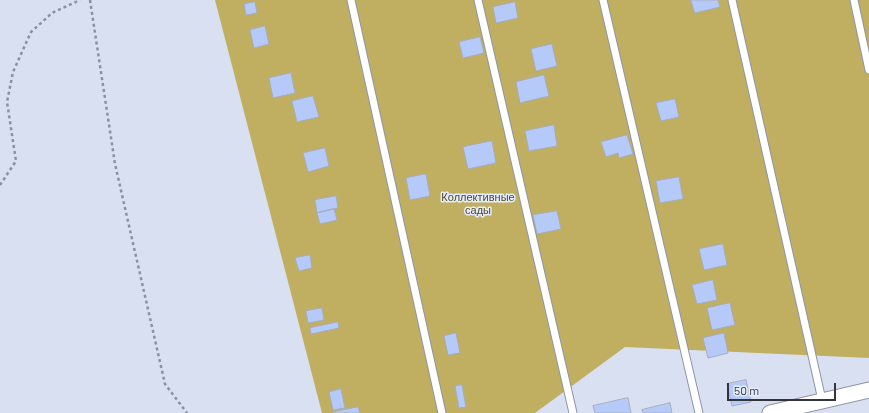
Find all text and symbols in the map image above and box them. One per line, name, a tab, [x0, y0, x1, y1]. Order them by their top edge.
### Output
park label: Коллективные сады	[441, 190, 515, 216]
scale bar	[729, 375, 838, 401]
text: 50 m	[734, 383, 759, 397]

